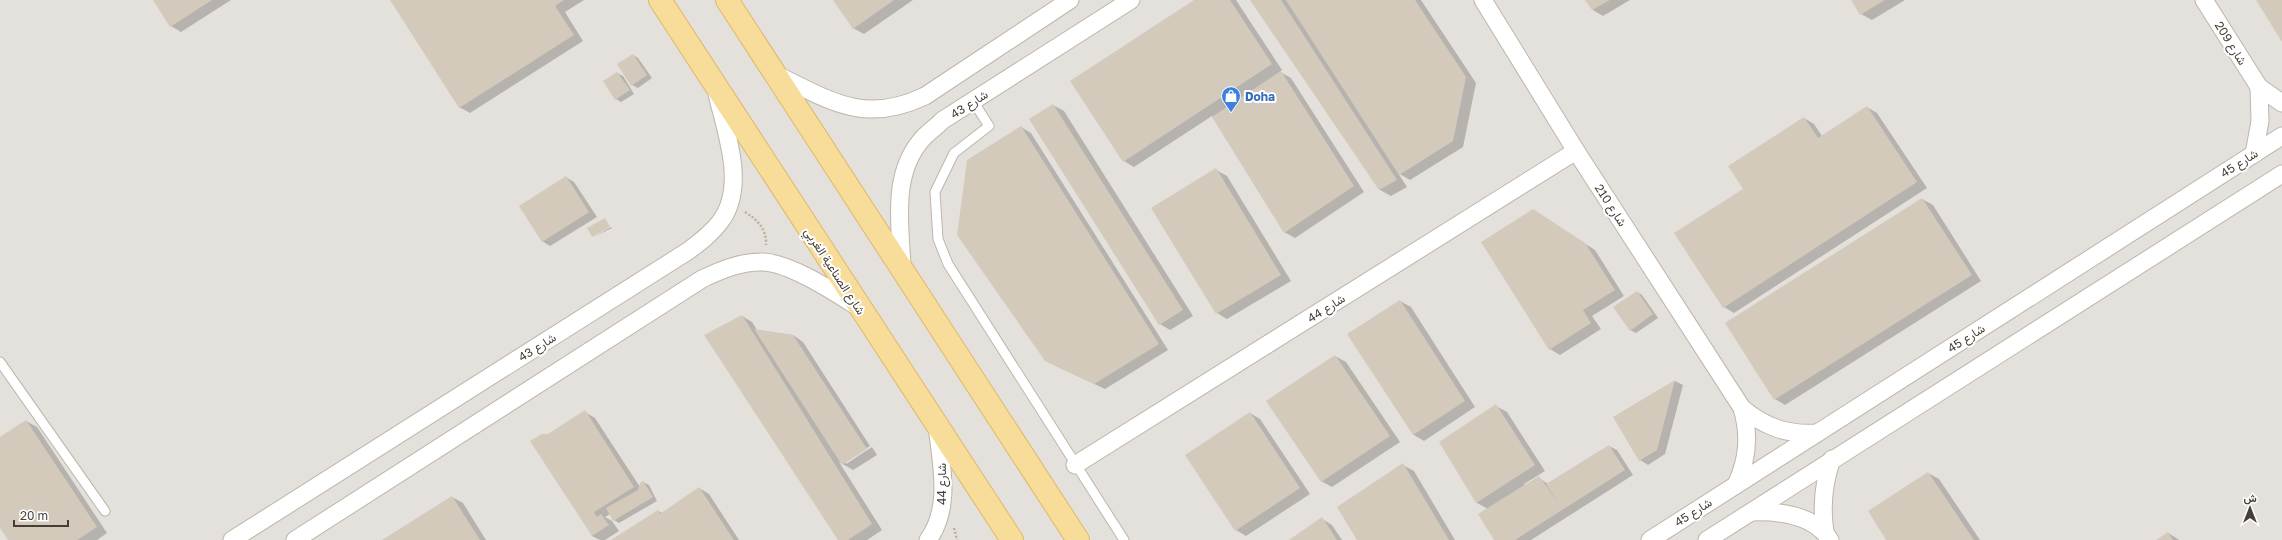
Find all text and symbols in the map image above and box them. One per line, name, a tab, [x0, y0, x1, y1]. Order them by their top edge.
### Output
street label: شارع 209	[2210, 18, 2250, 69]
shop icon: Doha	[1220, 85, 1242, 113]
street label: شارع 43	[948, 86, 992, 123]
place label: Doha	[1245, 89, 1275, 104]
street label: شارع 45	[2218, 145, 2262, 182]
street label: شارع 210	[1590, 181, 1630, 230]
street label: شارع الصناعية الغربي	[799, 225, 869, 319]
street label: شارع 44	[1304, 291, 1349, 327]
street label: شارع 45	[1945, 320, 1989, 357]
street label: شارع 43	[515, 330, 560, 366]
street label: شارع 44	[934, 463, 951, 505]
north arrow	[2230, 488, 2270, 528]
text: ش	[2243, 491, 2257, 505]
street label: شارع 45	[1672, 494, 1716, 531]
scale bar	[14, 502, 68, 528]
text: 20 m	[20, 508, 48, 523]

